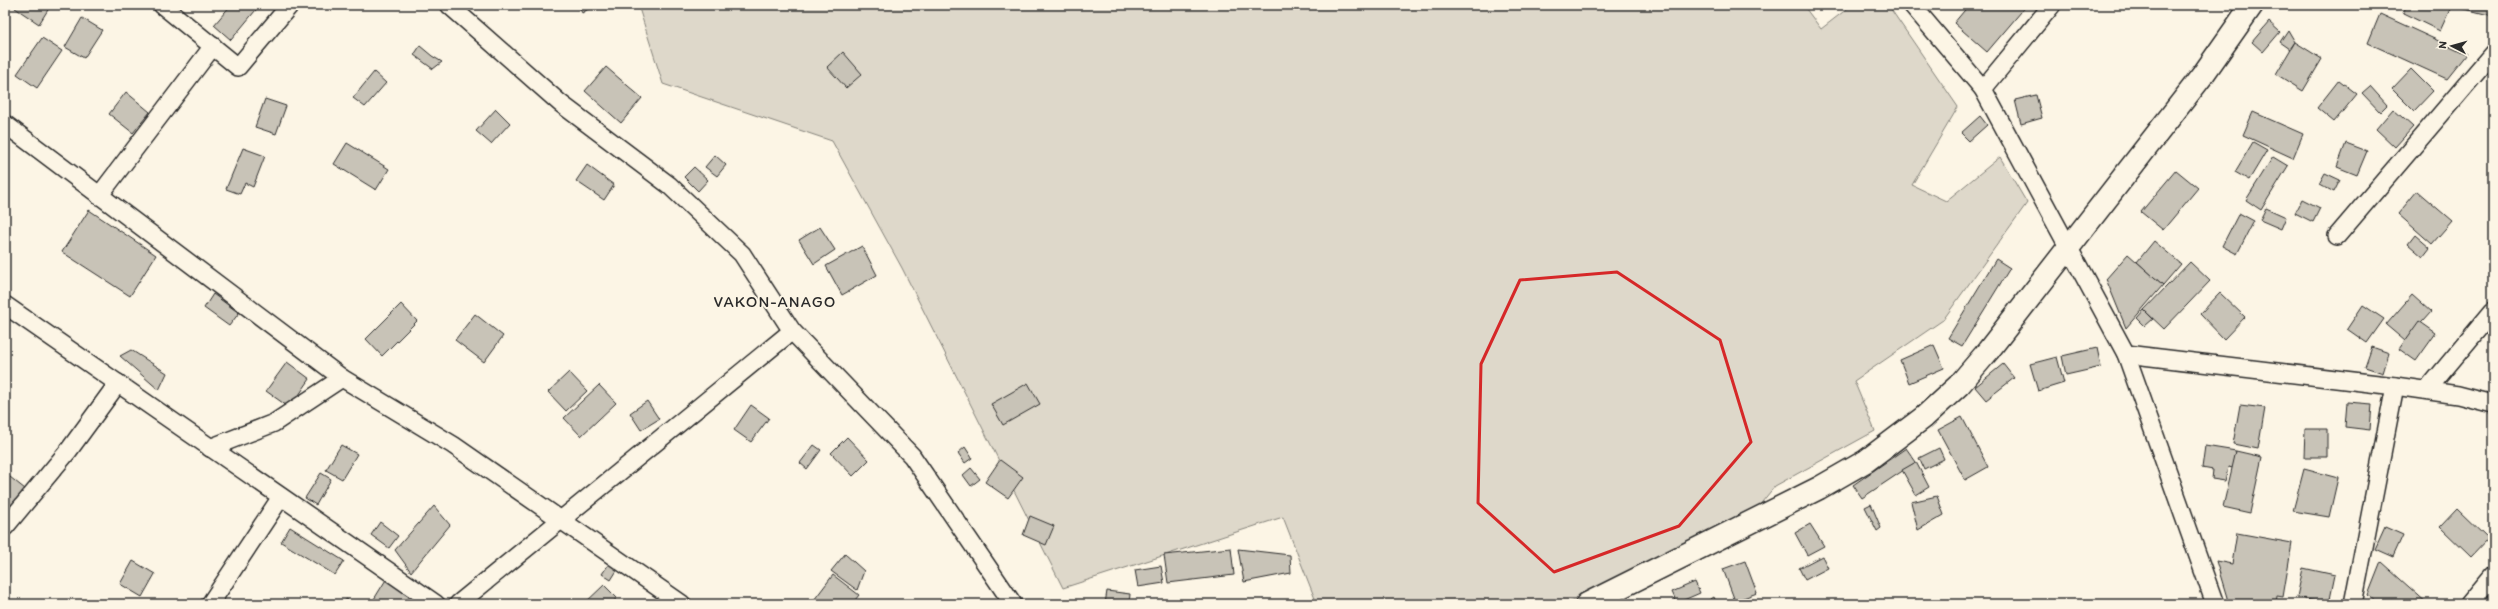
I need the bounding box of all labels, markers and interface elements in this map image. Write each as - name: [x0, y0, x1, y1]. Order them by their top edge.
- north arrow: [2432, 26, 2472, 66]
- text: N: [2436, 41, 2449, 49]
- district label: VAKON-ANAGO: [714, 292, 836, 311]

